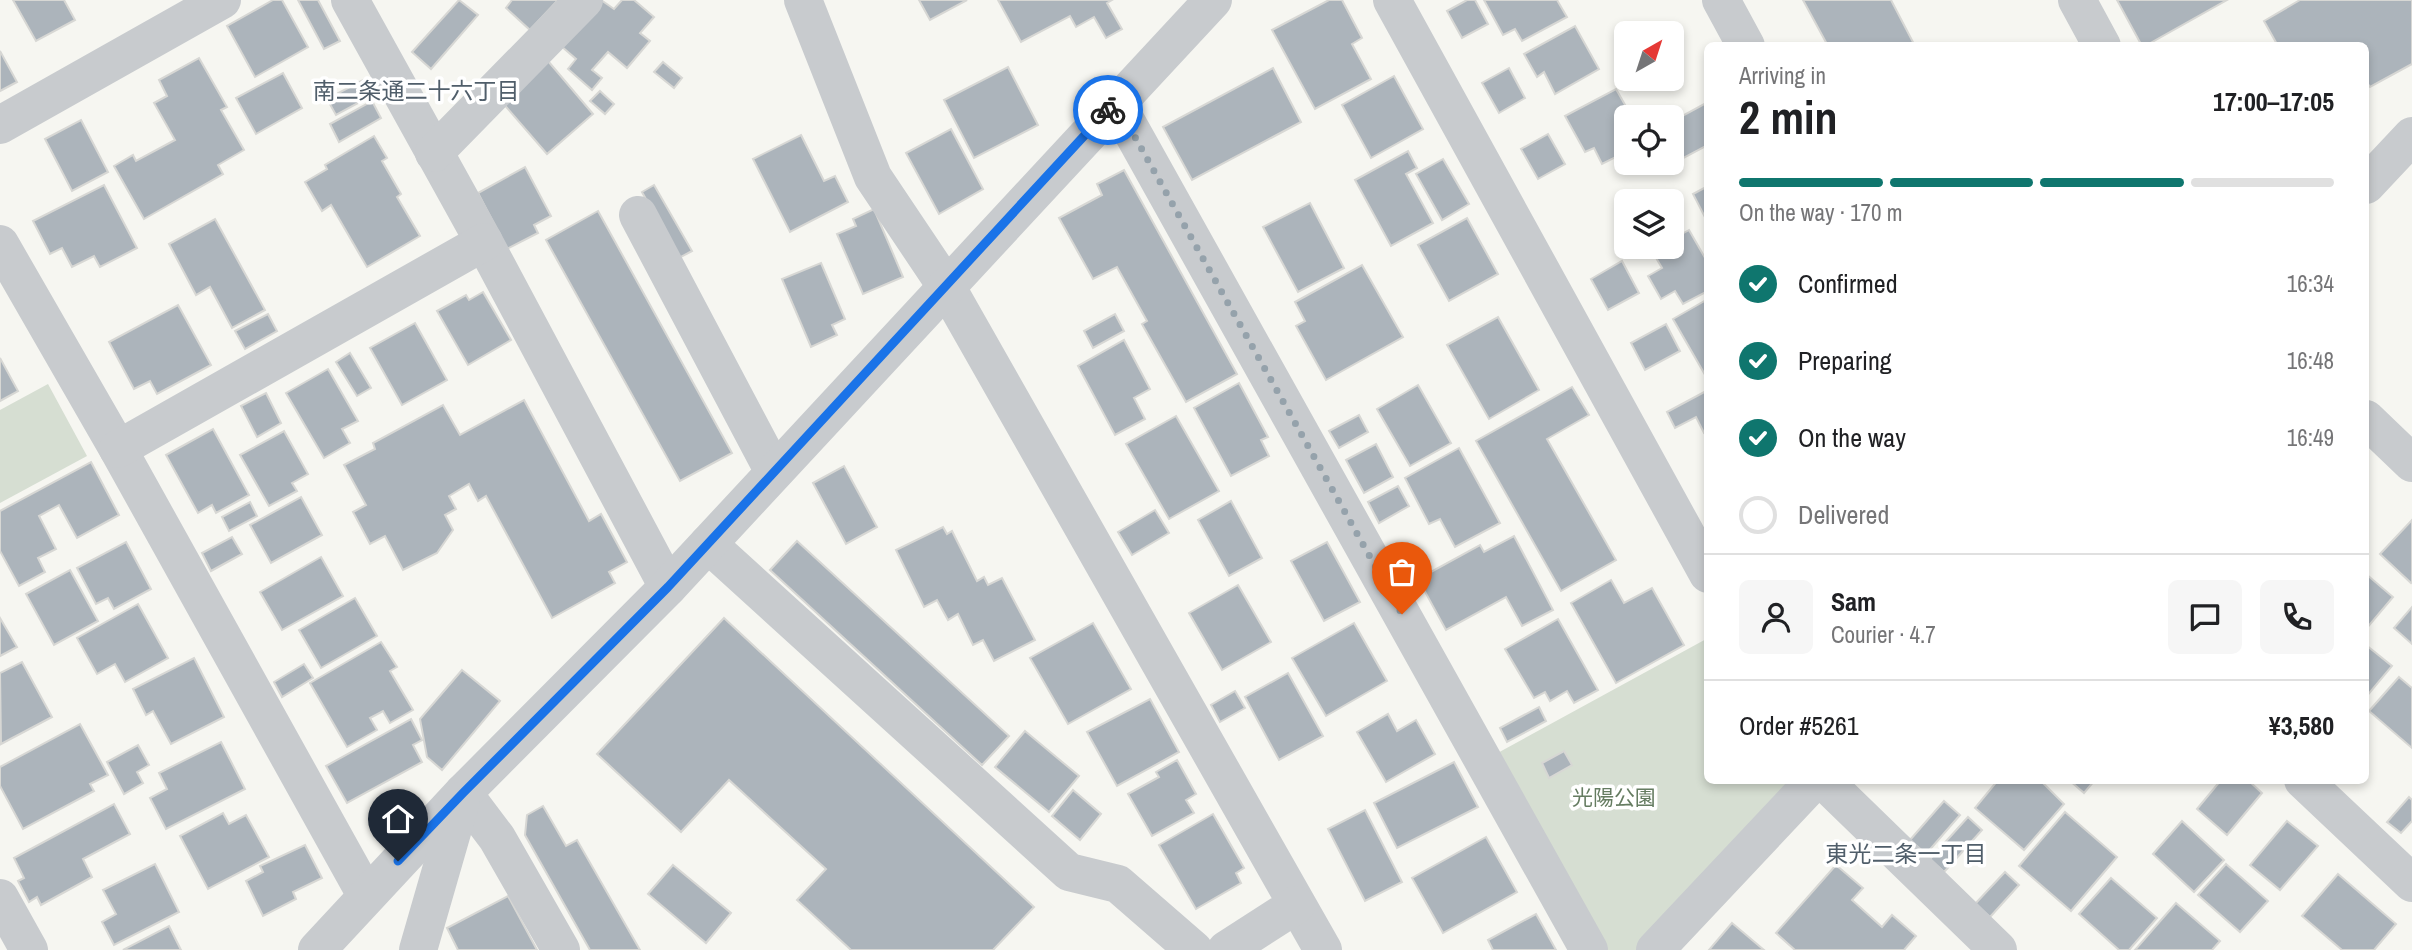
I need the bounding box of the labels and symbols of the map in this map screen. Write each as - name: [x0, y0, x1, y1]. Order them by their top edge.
- north arrow: [1614, 21, 1684, 91]
- district label: 南二条通二十六丁目: [313, 75, 520, 106]
- courier: [1073, 75, 1143, 145]
- pin: [1372, 542, 1432, 614]
- park label: 光陽公園: [1572, 783, 1656, 812]
- pin: [368, 789, 428, 861]
- district label: 東光二条一丁目: [1826, 838, 1987, 869]

